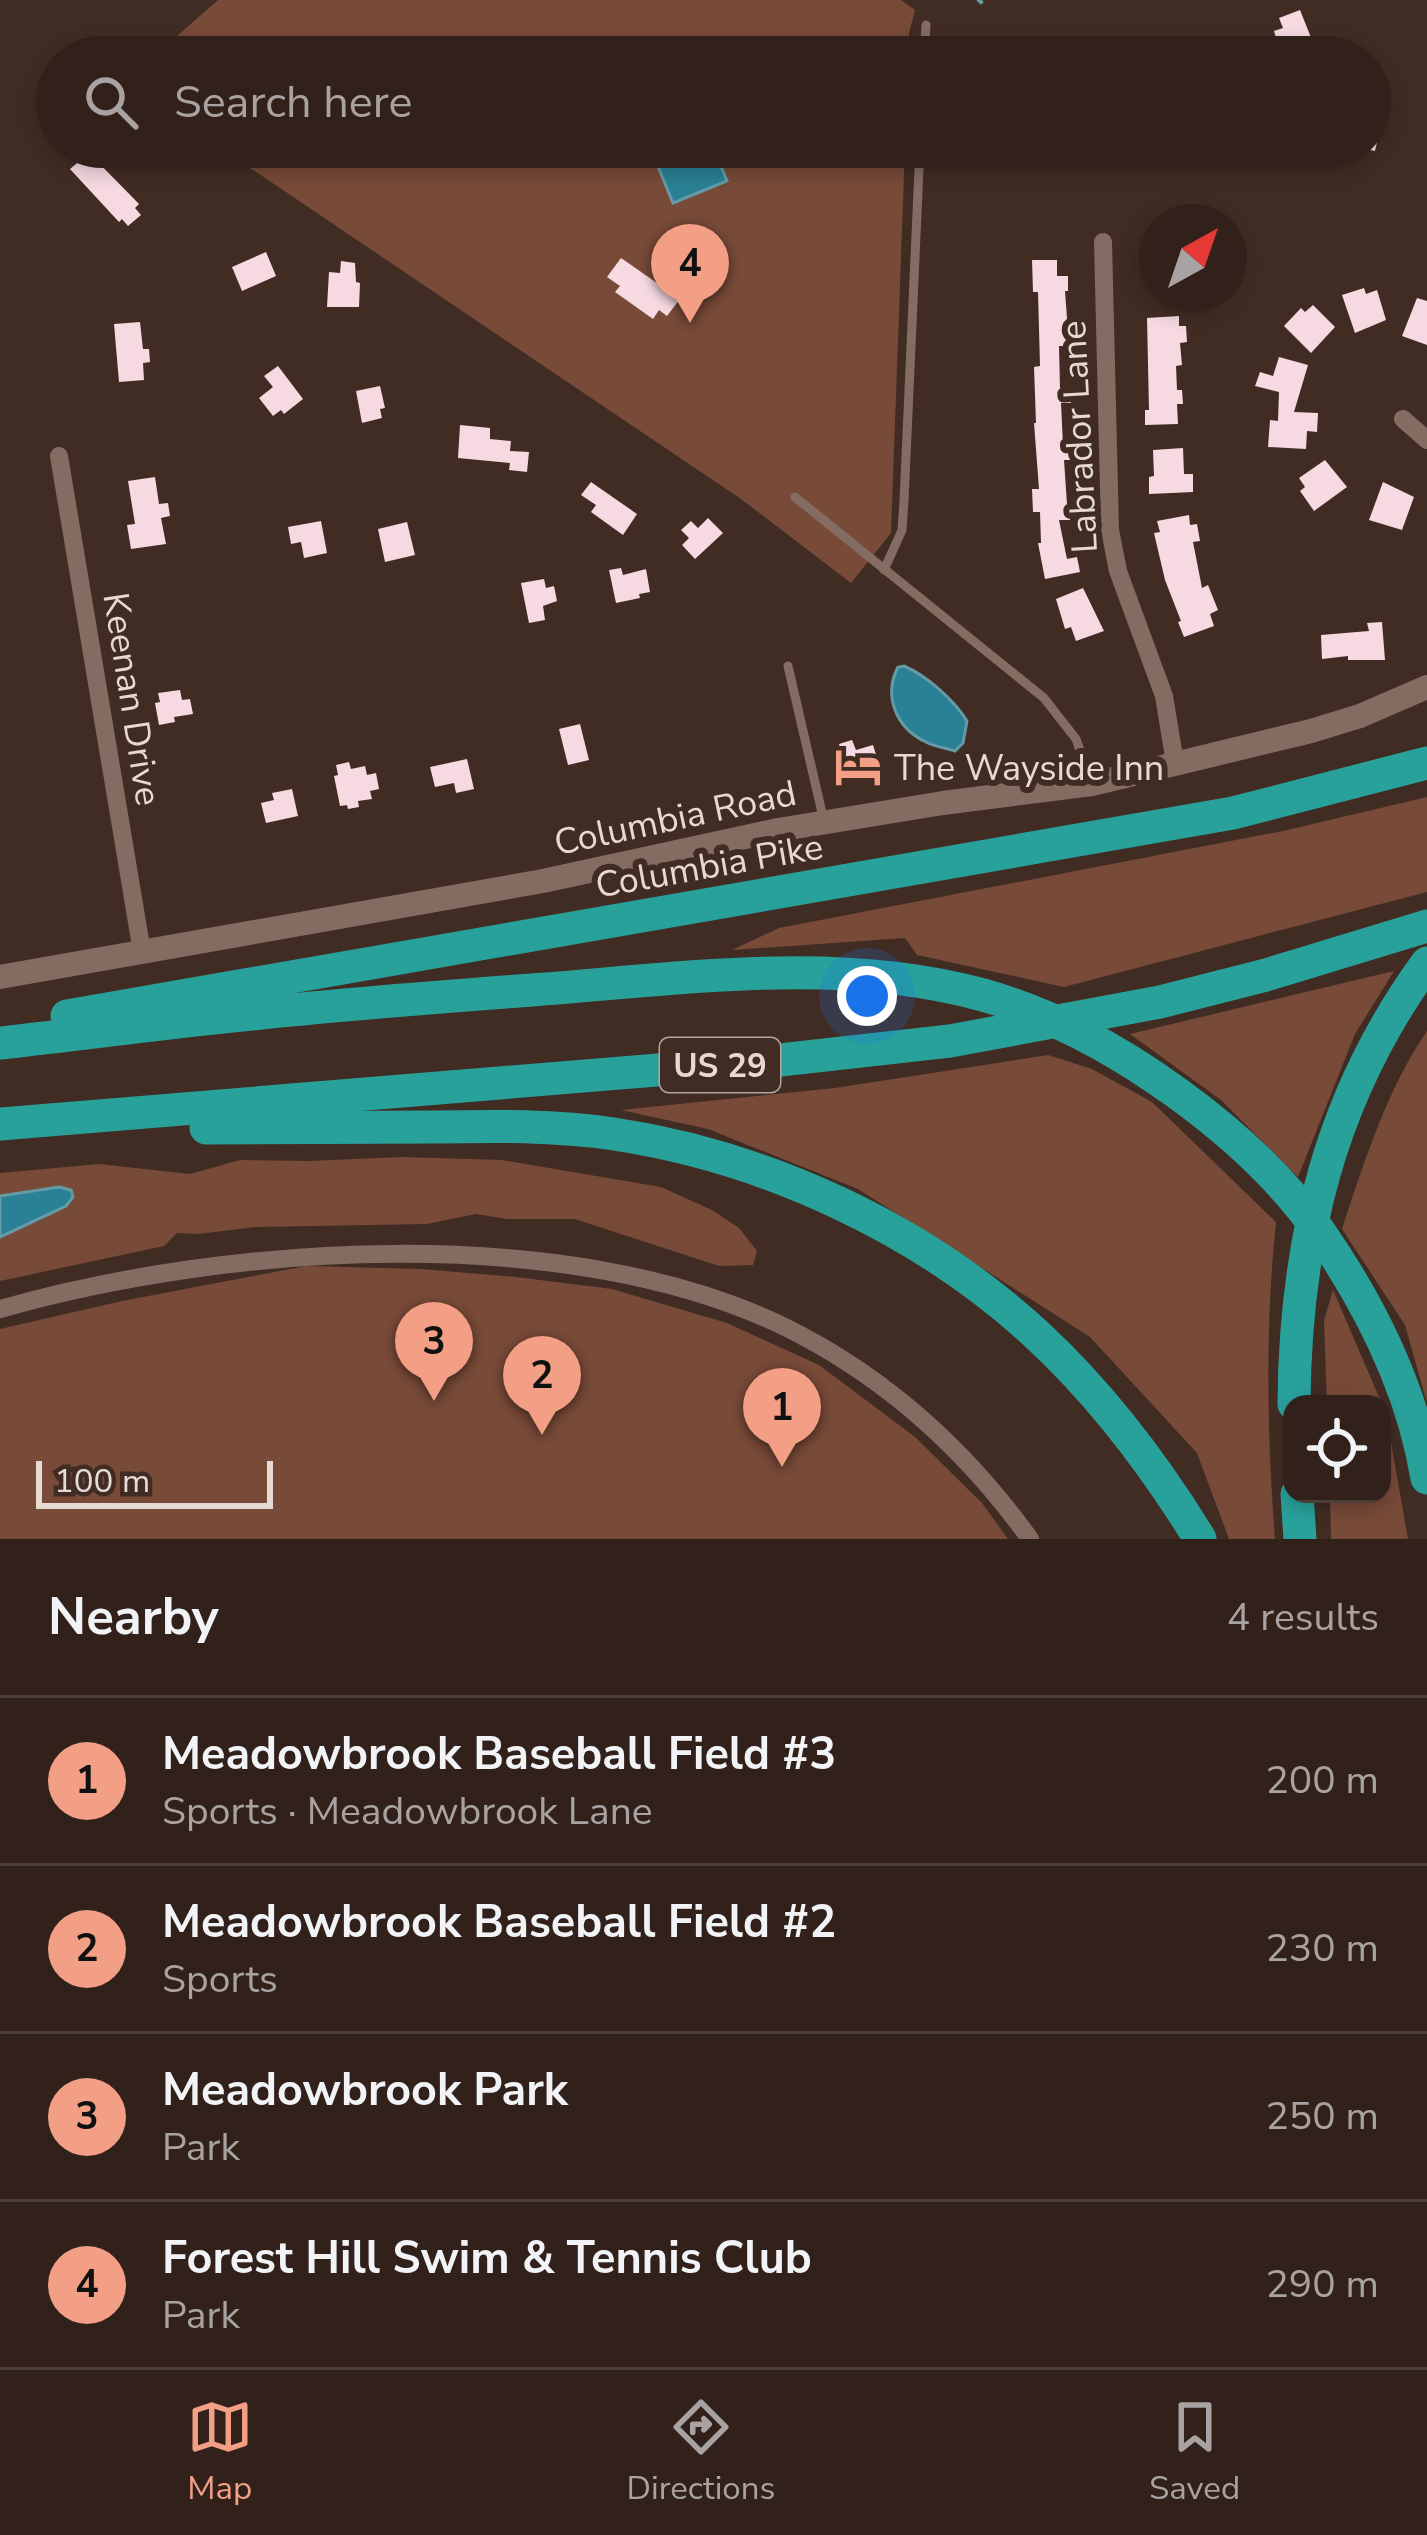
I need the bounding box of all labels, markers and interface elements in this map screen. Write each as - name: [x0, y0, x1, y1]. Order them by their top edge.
- search box: [36, 36, 1391, 168]
- icon: search: [78, 69, 144, 135]
- text: Search here: [174, 72, 413, 133]
- north arrow: [1139, 204, 1247, 312]
- pin: 4: [651, 224, 729, 323]
- street label: Labrador Lane: [1049, 319, 1110, 554]
- street label: Keenan Drive: [91, 589, 173, 809]
- hotel icon: The Wayside Inn: [833, 742, 883, 792]
- place label: The Wayside Inn: [894, 744, 1164, 793]
- street label: Columbia Road: [550, 769, 801, 868]
- street label: Columbia Pike: [592, 822, 827, 911]
- your location: [837, 966, 897, 1026]
- road number: US 29: [660, 1038, 780, 1092]
- pin: 3: [395, 1302, 473, 1401]
- pin: 2: [503, 1336, 581, 1435]
- pin: 1: [743, 1368, 821, 1467]
- map controls: [1283, 1395, 1391, 1503]
- button: locate: [1283, 1395, 1391, 1503]
- scale bar: [36, 1455, 273, 1508]
- text: 100 m: [54, 1459, 150, 1504]
- text: Nearby: [48, 1582, 219, 1652]
- text: 4 results: [1227, 1591, 1379, 1644]
- text: Meadowbrook Baseball Field #3: [162, 1724, 836, 1785]
- text: 1: [75, 1754, 99, 1807]
- text: 200 m: [1265, 1754, 1379, 1807]
- text: Sports · Meadowbrook Lane: [162, 1785, 653, 1838]
- text: Meadowbrook Baseball Field #2: [162, 1892, 836, 1953]
- text: 2: [75, 1922, 99, 1975]
- text: 230 m: [1265, 1922, 1379, 1975]
- text: Sports: [162, 1953, 278, 2006]
- text: Meadowbrook Park: [162, 2060, 568, 2121]
- text: 3: [75, 2090, 99, 2143]
- text: 250 m: [1265, 2090, 1379, 2143]
- text: Park: [162, 2121, 240, 2174]
- text: Forest Hill Swim & Tennis Club: [162, 2228, 812, 2289]
- text: 4: [75, 2258, 99, 2311]
- text: 290 m: [1265, 2258, 1379, 2311]
- text: Park: [162, 2289, 240, 2342]
- tab: Map: [187, 2394, 253, 2511]
- tab: Directions: [627, 2394, 775, 2511]
- tab: Saved: [1149, 2394, 1240, 2511]

